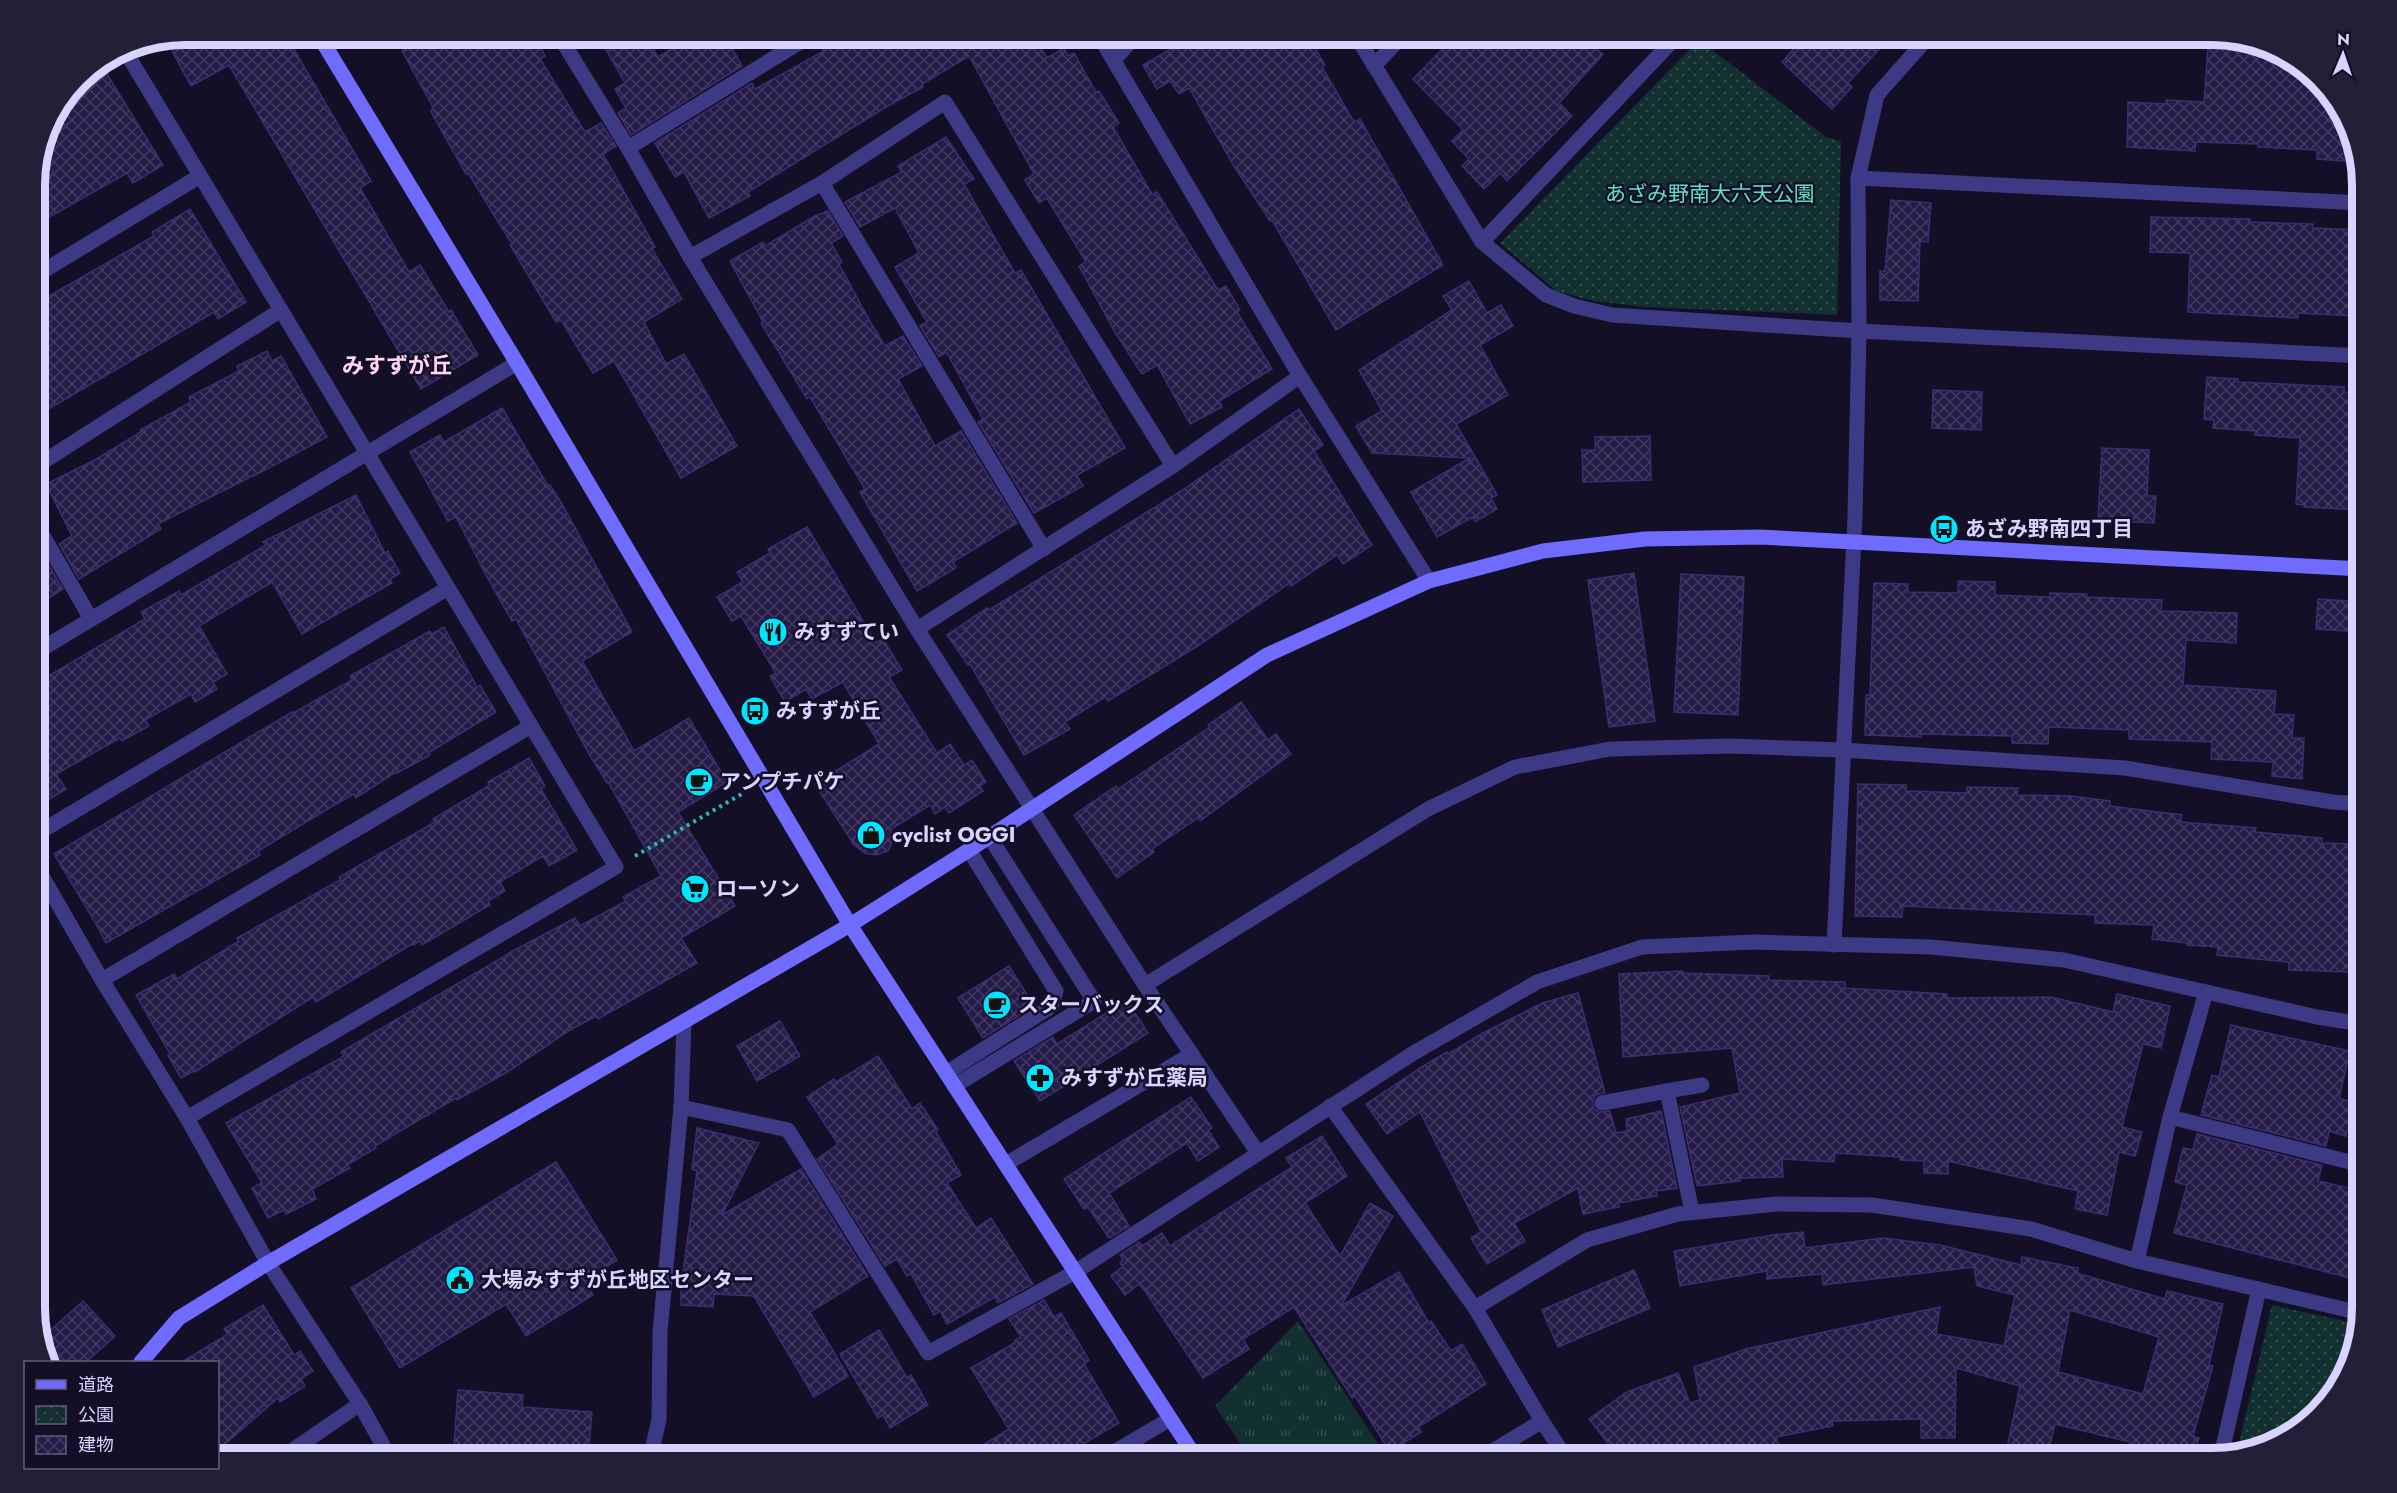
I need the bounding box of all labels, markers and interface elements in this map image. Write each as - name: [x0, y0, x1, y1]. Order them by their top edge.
- north arrow: [2313, 24, 2373, 84]
- text: N: [2337, 28, 2350, 51]
- park label: あざみ野南大六天公園: [1605, 179, 1815, 209]
- district label: みすずが丘: [342, 349, 452, 381]
- bus stop icon: あざみ野南四丁目: [1928, 513, 1960, 545]
- place label: あざみ野南四丁目: [1965, 514, 2133, 544]
- restaurant icon: みすずてい: [757, 616, 789, 648]
- place label: みすずてい: [794, 617, 899, 647]
- bus stop icon: みすずが丘: [739, 695, 771, 727]
- place label: みすずが丘: [776, 696, 881, 726]
- cafe icon: アンプチパケ: [683, 766, 715, 798]
- place label: アンプチパケ: [720, 767, 845, 797]
- shop icon: cyclist OGGI: [855, 819, 887, 851]
- place label: cyclist OGGI: [892, 820, 1016, 850]
- supermarket icon: ローソン: [679, 873, 711, 905]
- place label: ローソン: [716, 874, 800, 904]
- cafe icon: スターバックス: [981, 989, 1013, 1021]
- place label: スターバックス: [1018, 990, 1164, 1020]
- pharmacy icon: みすずが丘薬局: [1024, 1062, 1056, 1094]
- place label: みすずが丘薬局: [1061, 1063, 1208, 1093]
- public building icon: 大場みすずが丘地区センター: [444, 1264, 476, 1296]
- place label: 大場みすずが丘地区センター: [481, 1265, 754, 1295]
- legend: [24, 1361, 219, 1469]
- text: 道路: [78, 1372, 114, 1398]
- text: 公園: [78, 1402, 114, 1428]
- text: 建物: [78, 1432, 114, 1458]

